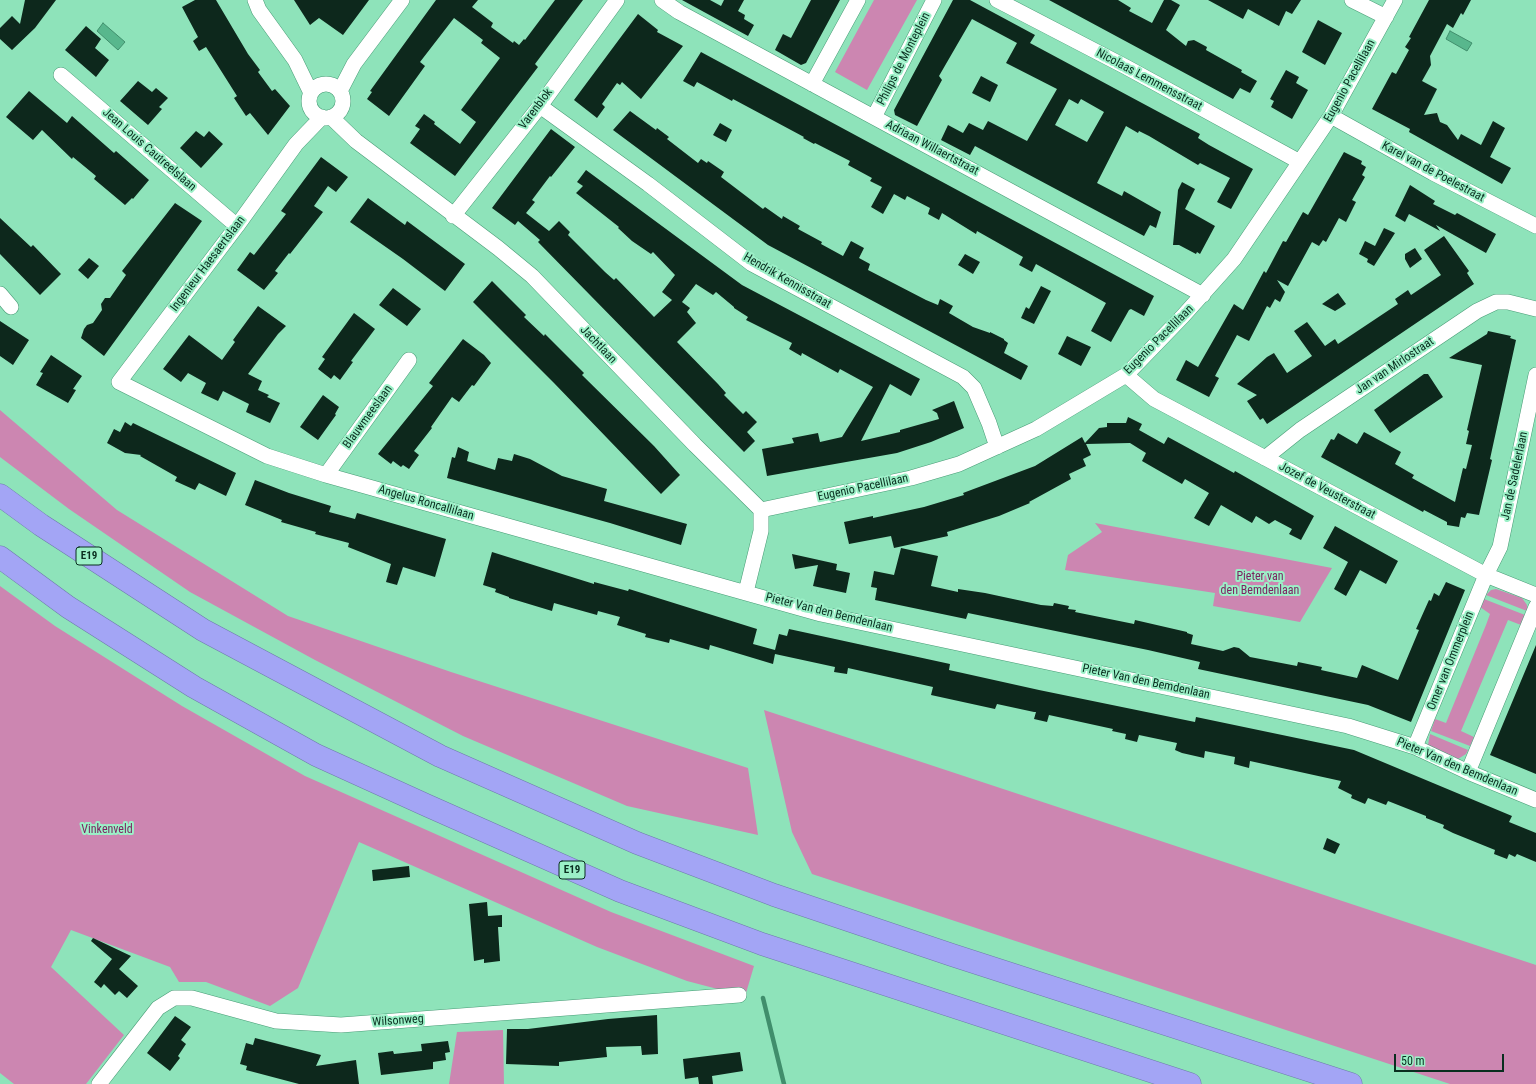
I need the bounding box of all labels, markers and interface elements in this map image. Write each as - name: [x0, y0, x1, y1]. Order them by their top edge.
- street label: Philips de Monteplein: [874, 10, 934, 108]
- street label: Eugenio Pacellilaan: [1321, 37, 1379, 125]
- street label: Nicolaas Lemmensstraat: [1094, 46, 1204, 114]
- street label: Varenblok: [516, 86, 556, 132]
- street label: Jean Louis Cautreelslaan: [99, 105, 199, 195]
- street label: Adriaan Willaertstraat: [883, 117, 981, 179]
- street label: Karel van de Poelestraat: [1379, 139, 1487, 205]
- street label: Ingenieur Haesaertslaan: [168, 214, 248, 314]
- street label: Hendrik Kennisstraat: [741, 250, 833, 312]
- street label: Eugenio Pacellilaan: [1121, 302, 1197, 378]
- street label: Jachtlaan: [577, 323, 619, 367]
- street label: Jan van Mirlostraat: [1353, 335, 1437, 397]
- street label: Blauwmeeslaan: [340, 383, 396, 451]
- street label: Jan de Sadelerlaan: [1499, 430, 1531, 522]
- street label: Jozef de Veusterstraat: [1276, 460, 1378, 522]
- street label: Eugenio Pacellilaan: [816, 471, 910, 505]
- street label: Angelus Roncallilaan: [376, 482, 476, 524]
- road number: E19: [76, 547, 102, 565]
- park label: Pieter van den Bemdenlaan: [1221, 570, 1299, 598]
- street label: Pieter Van den Bemdenlaan: [764, 590, 894, 636]
- street label: Omer van Ommerplein: [1425, 610, 1477, 712]
- street label: Pieter Van den Bemdenlaan: [1081, 661, 1211, 703]
- street label: Pieter Van den Bemdenlaan: [1394, 735, 1520, 799]
- park label: Vinkenveld: [81, 823, 133, 837]
- road number: E19: [559, 861, 585, 879]
- street label: Wilsonweg: [372, 1012, 424, 1030]
- scale bar: [1396, 1046, 1506, 1072]
- text: 50 m: [1401, 1054, 1425, 1068]

